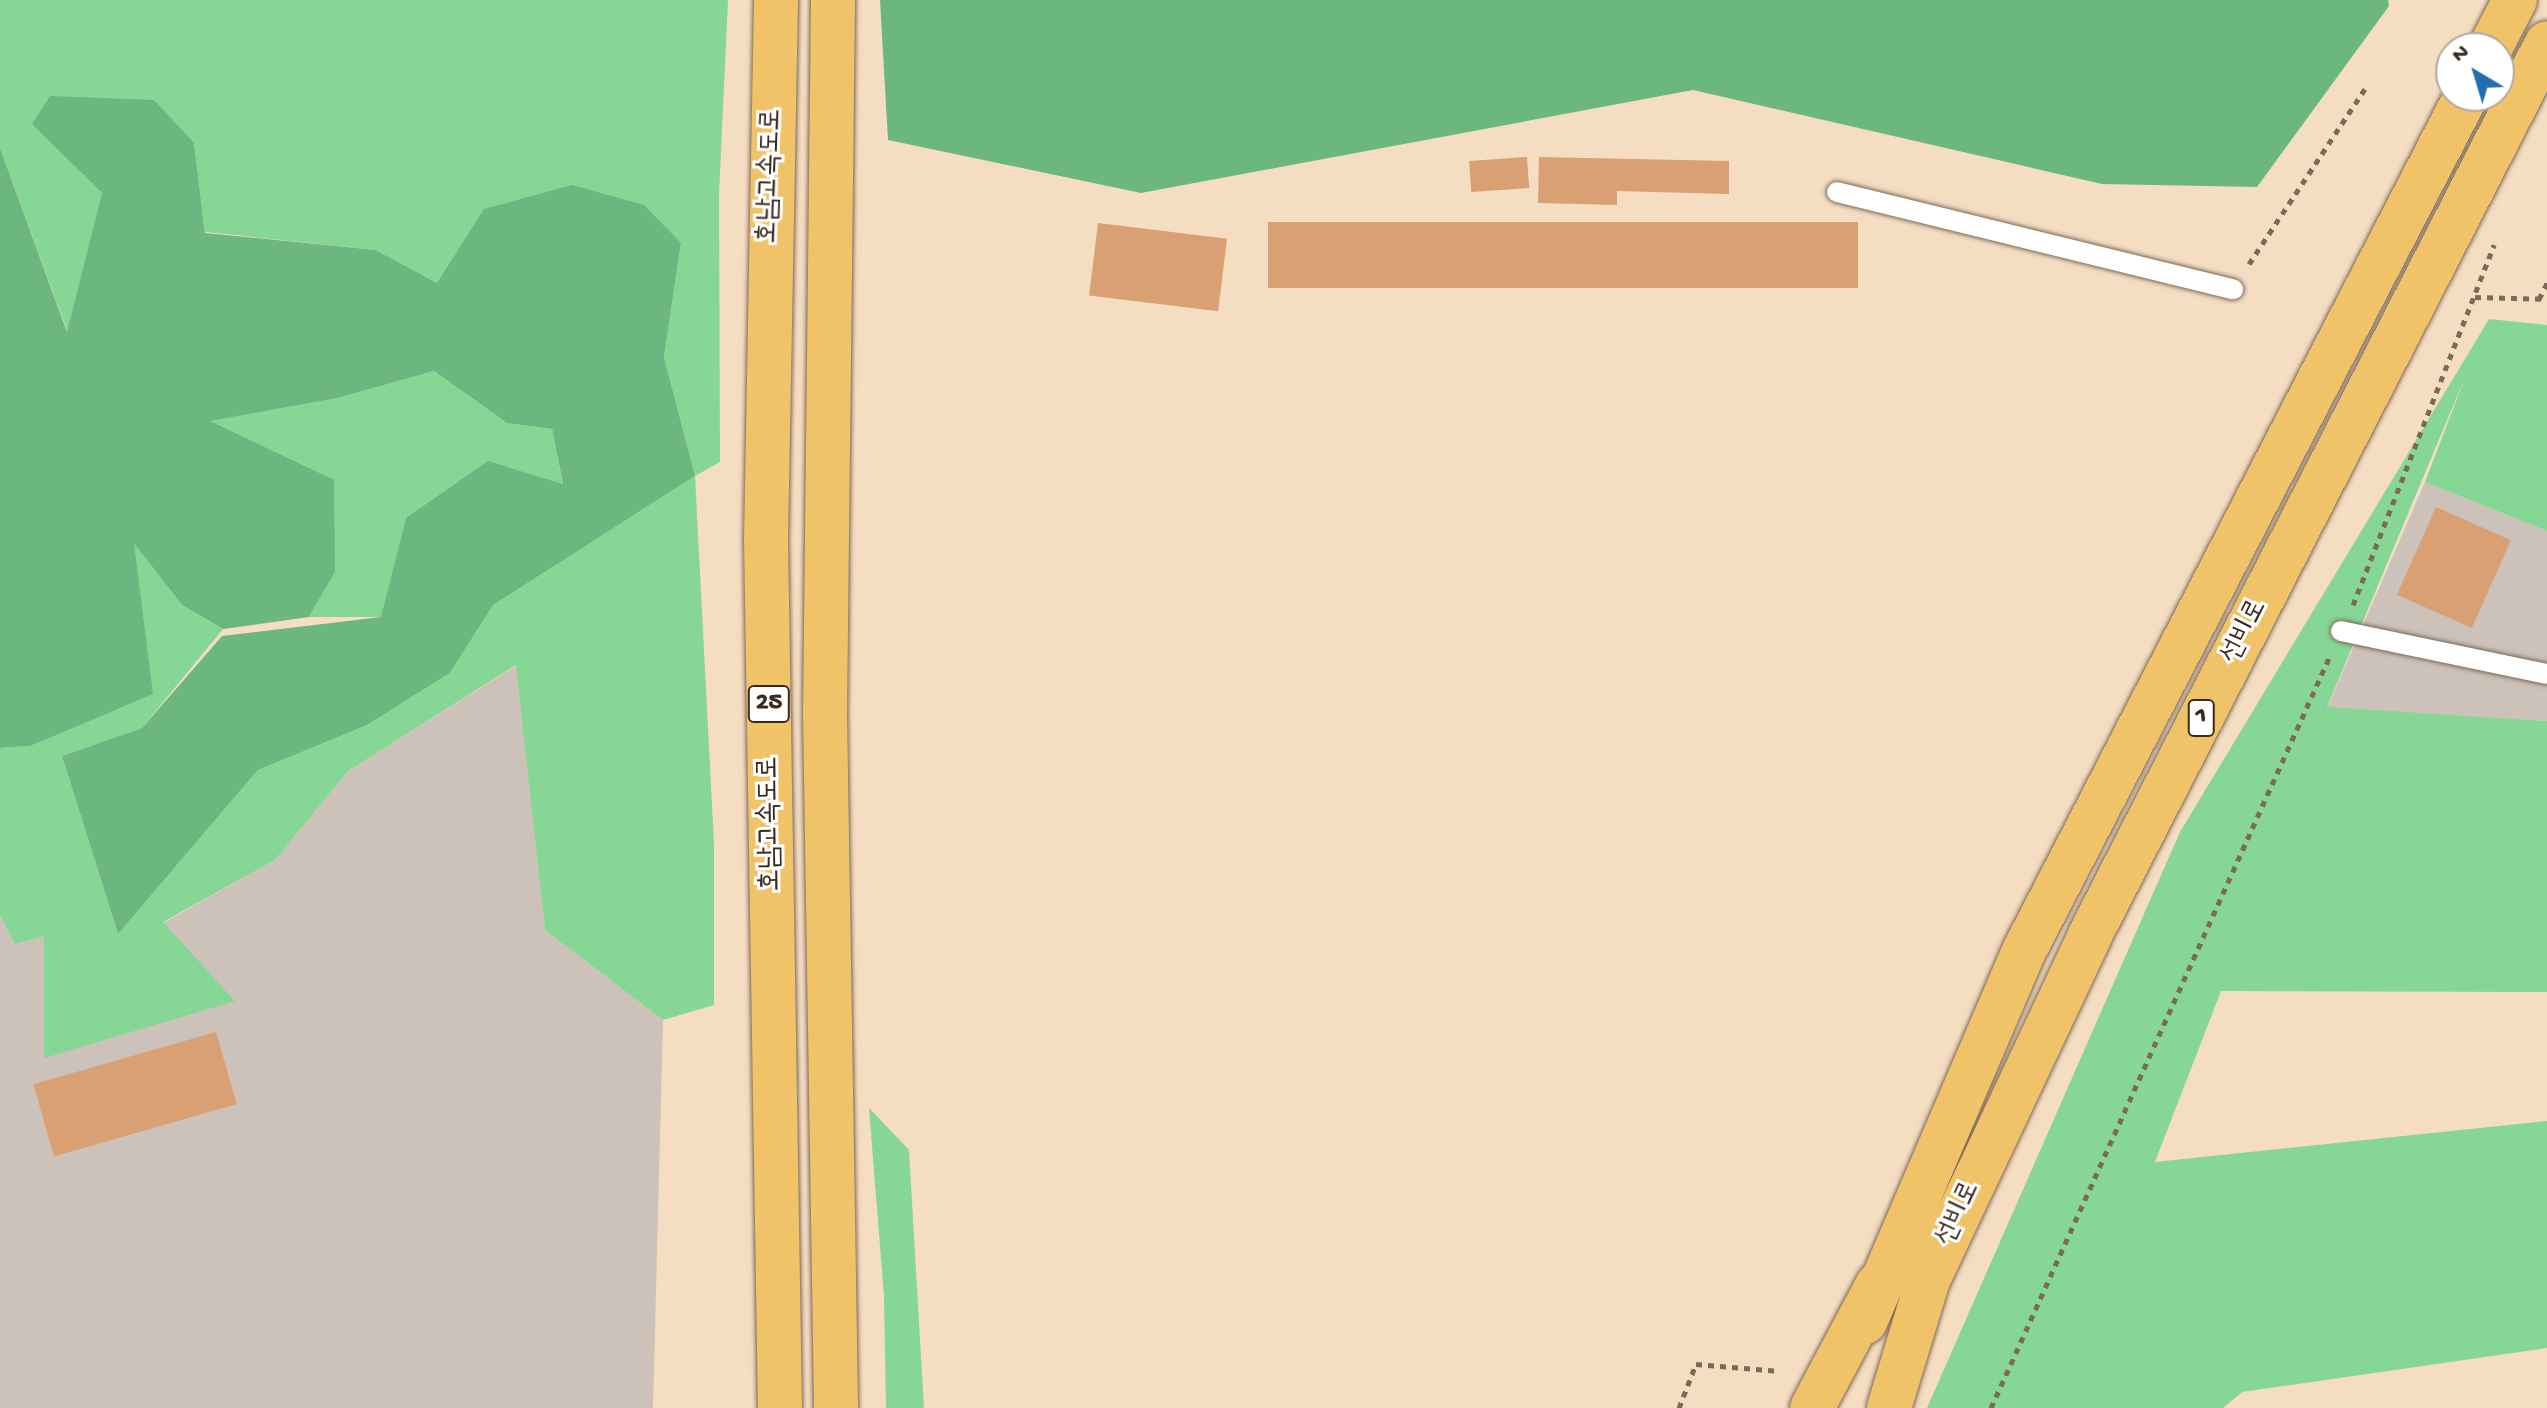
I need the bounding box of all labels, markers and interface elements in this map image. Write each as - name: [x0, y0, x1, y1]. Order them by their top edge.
- north arrow: [2435, 32, 2515, 112]
- text: N: [2448, 40, 2475, 69]
- street label: 호남고속도로: [752, 108, 790, 244]
- street label: 선비로: [2215, 594, 2275, 670]
- road number: 25: [747, 682, 791, 726]
- road number: 1: [2187, 696, 2215, 740]
- street label: 호남고속도로: [753, 756, 789, 892]
- street label: 선비로: [1929, 1176, 1989, 1252]

